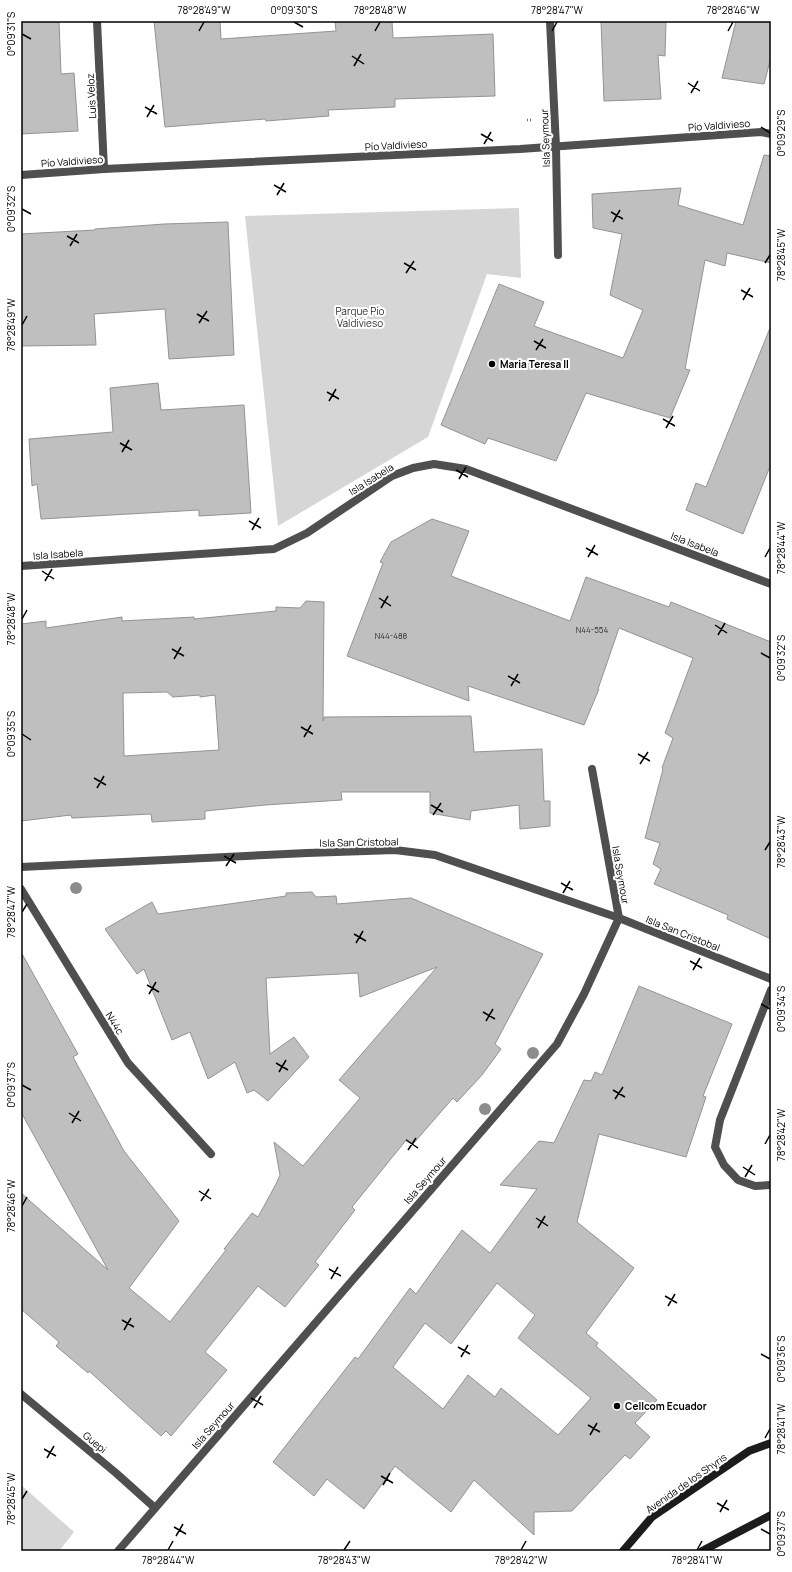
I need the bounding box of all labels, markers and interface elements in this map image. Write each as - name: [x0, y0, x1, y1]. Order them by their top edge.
- text: 78°28'49"W: [177, 3, 231, 17]
- text: 0°09'30"S: [271, 3, 317, 17]
- text: 78°28'48"W: [354, 3, 407, 17]
- text: 78°28'47"W: [531, 3, 584, 17]
- text: 78°28'46"W: [706, 3, 760, 17]
- text: 0°09'31"S: [4, 12, 18, 56]
- street label: Luis Veloz: [83, 73, 99, 119]
- street label: Isla Seymour: [537, 108, 553, 168]
- text: 0°09'29"S: [774, 109, 788, 157]
- street label: Pío Valdivieso: [687, 116, 751, 134]
- street label: Pío Valdivieso: [364, 136, 428, 154]
- street label: Pío Valdivieso: [40, 152, 104, 170]
- text: 0°09'32"S: [4, 186, 18, 232]
- text: 78°28'45"W: [774, 228, 788, 281]
- text: 78°28'49"W: [4, 298, 18, 352]
- park label: Parque Pío Valdivieso: [336, 304, 385, 330]
- place label: Maria Teresa II: [500, 357, 569, 371]
- marker: Maria Teresa II: [487, 359, 497, 369]
- street label: Isla Isabela: [346, 460, 396, 498]
- text: 78°28'44"W: [774, 521, 788, 574]
- street label: Isla Isabela: [669, 528, 721, 560]
- street label: Isla Isabela: [32, 545, 84, 563]
- text: 78°28'48"W: [4, 592, 18, 645]
- house number: N44-554: [576, 624, 608, 635]
- house number: N44-488: [375, 630, 408, 641]
- text: 0°09'32"S: [774, 635, 788, 681]
- text: 0°09'35"S: [4, 711, 18, 757]
- text: 78°28'43"W: [774, 815, 788, 868]
- street label: Isla San Cristobal: [319, 834, 399, 850]
- street label: Isla Seymour: [609, 845, 633, 905]
- text: 78°28'47"W: [4, 885, 18, 938]
- street label: Isla San Cristobal: [644, 912, 722, 954]
- text: 0°09'34"S: [774, 986, 788, 1032]
- street label: N44c: [103, 1009, 128, 1037]
- text: 0°09'37"S: [4, 1062, 18, 1108]
- text: 78°28'42"W: [774, 1108, 788, 1161]
- street label: Isla Seymour: [401, 1153, 450, 1207]
- text: 78°28'46"W: [4, 1179, 18, 1233]
- text: 0°09'36"S: [774, 1336, 788, 1382]
- street label: Isla Seymour: [189, 1398, 238, 1452]
- place label: Cellcom Ecuador: [625, 1399, 707, 1413]
- marker: Cellcom Ecuador: [612, 1401, 622, 1411]
- text: 78°28'41"W: [774, 1403, 788, 1454]
- street label: Guepi: [80, 1428, 110, 1456]
- street label: Avenida de los Shyris: [643, 1450, 729, 1516]
- text: 78°28'45"W: [4, 1472, 18, 1525]
- text: 0°09'37"S: [774, 1511, 788, 1557]
- text: 78°28'44"W: [142, 1553, 195, 1567]
- text: 78°28'43"W: [318, 1553, 371, 1567]
- text: 78°28'42"W: [495, 1553, 548, 1567]
- text: 78°28'41"W: [672, 1553, 723, 1567]

